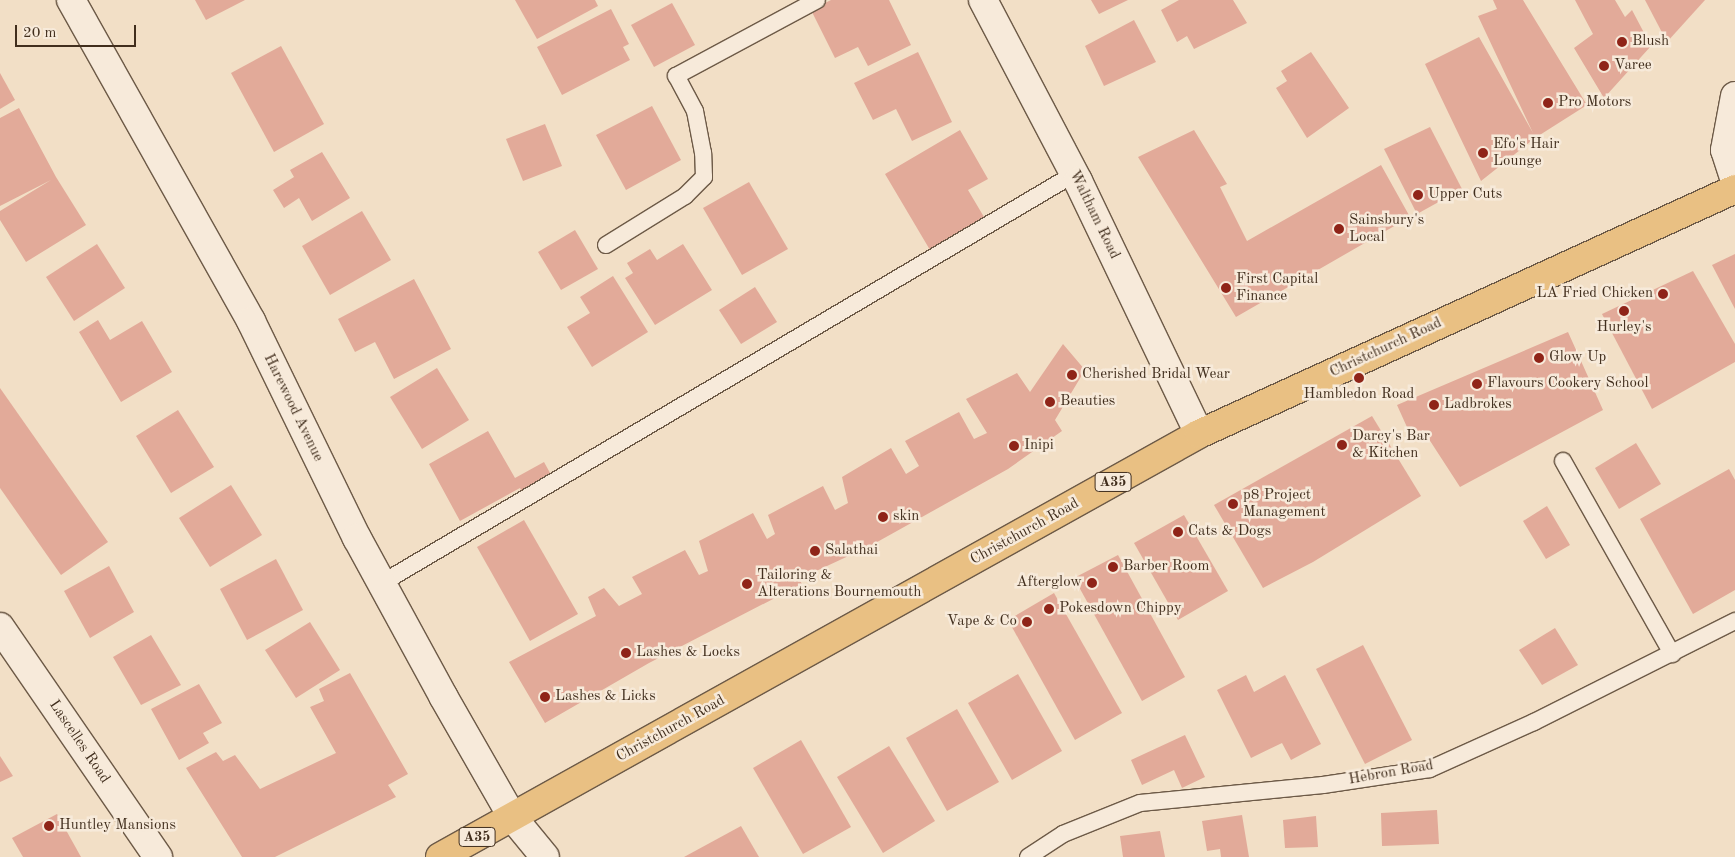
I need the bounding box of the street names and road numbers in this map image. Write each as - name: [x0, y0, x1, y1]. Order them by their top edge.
- street label: Waltham Road: [1065, 168, 1123, 262]
- street label: Christchurch Road: [1327, 314, 1445, 382]
- street label: Harewood Avenue: [259, 351, 327, 465]
- road number: A35: [1094, 471, 1132, 494]
- street label: Christchurch Road: [968, 495, 1082, 569]
- street label: Christchurch Road: [614, 692, 728, 766]
- street label: Lascelles Road: [45, 697, 113, 787]
- street label: Hebron Road: [1347, 757, 1435, 789]
- road number: A35: [458, 826, 496, 849]

